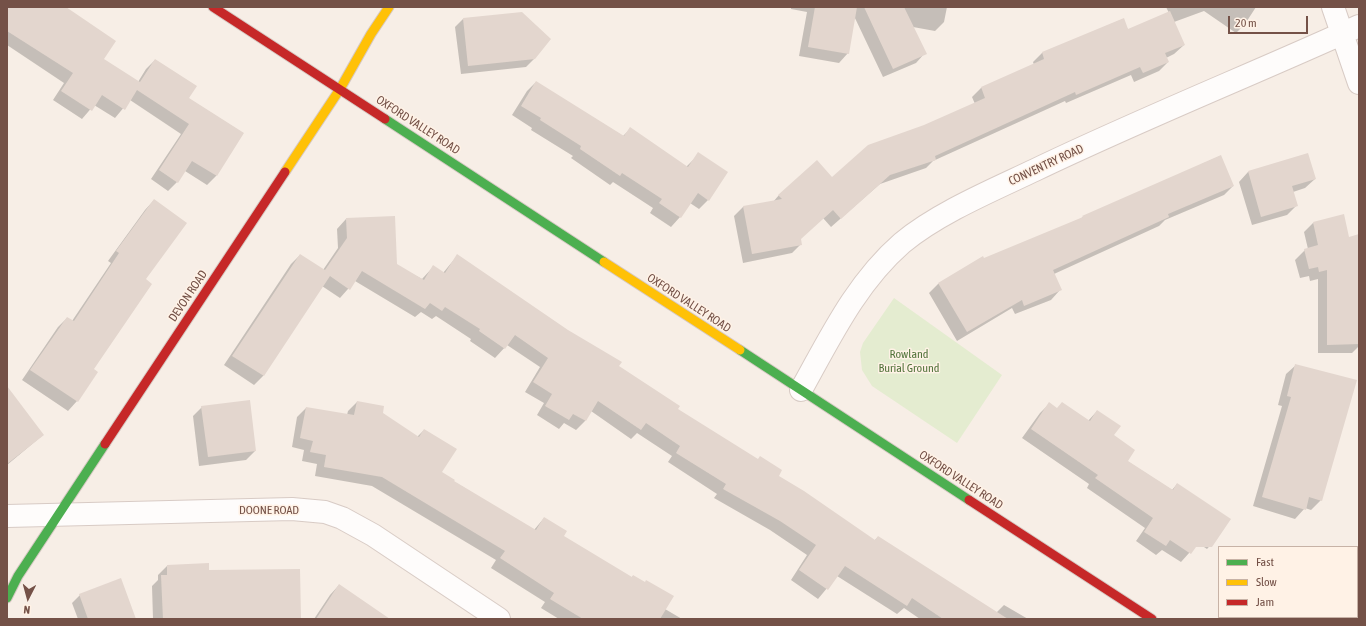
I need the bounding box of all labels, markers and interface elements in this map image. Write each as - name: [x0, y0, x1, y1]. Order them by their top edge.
- scale bar: [1230, 8, 1310, 34]
- text: 20 m: [1235, 16, 1257, 30]
- street label: OXFORD VALLEY ROAD: [373, 93, 463, 157]
- street label: CONVENTRY ROAD: [1006, 141, 1086, 189]
- street label: DEVON ROAD: [166, 268, 210, 324]
- street label: OXFORD VALLEY ROAD: [644, 271, 734, 335]
- park label: Rowland Burial Ground: [878, 347, 940, 375]
- street label: OXFORD VALLEY ROAD: [916, 448, 1006, 512]
- street label: DOONE ROAD: [239, 503, 299, 517]
- legend: [1218, 546, 1358, 618]
- text: Fast: [1256, 555, 1274, 569]
- text: Slow: [1256, 575, 1277, 589]
- north arrow: [8, 578, 48, 618]
- text: Jam: [1256, 595, 1274, 609]
- text: N: [23, 604, 31, 616]

